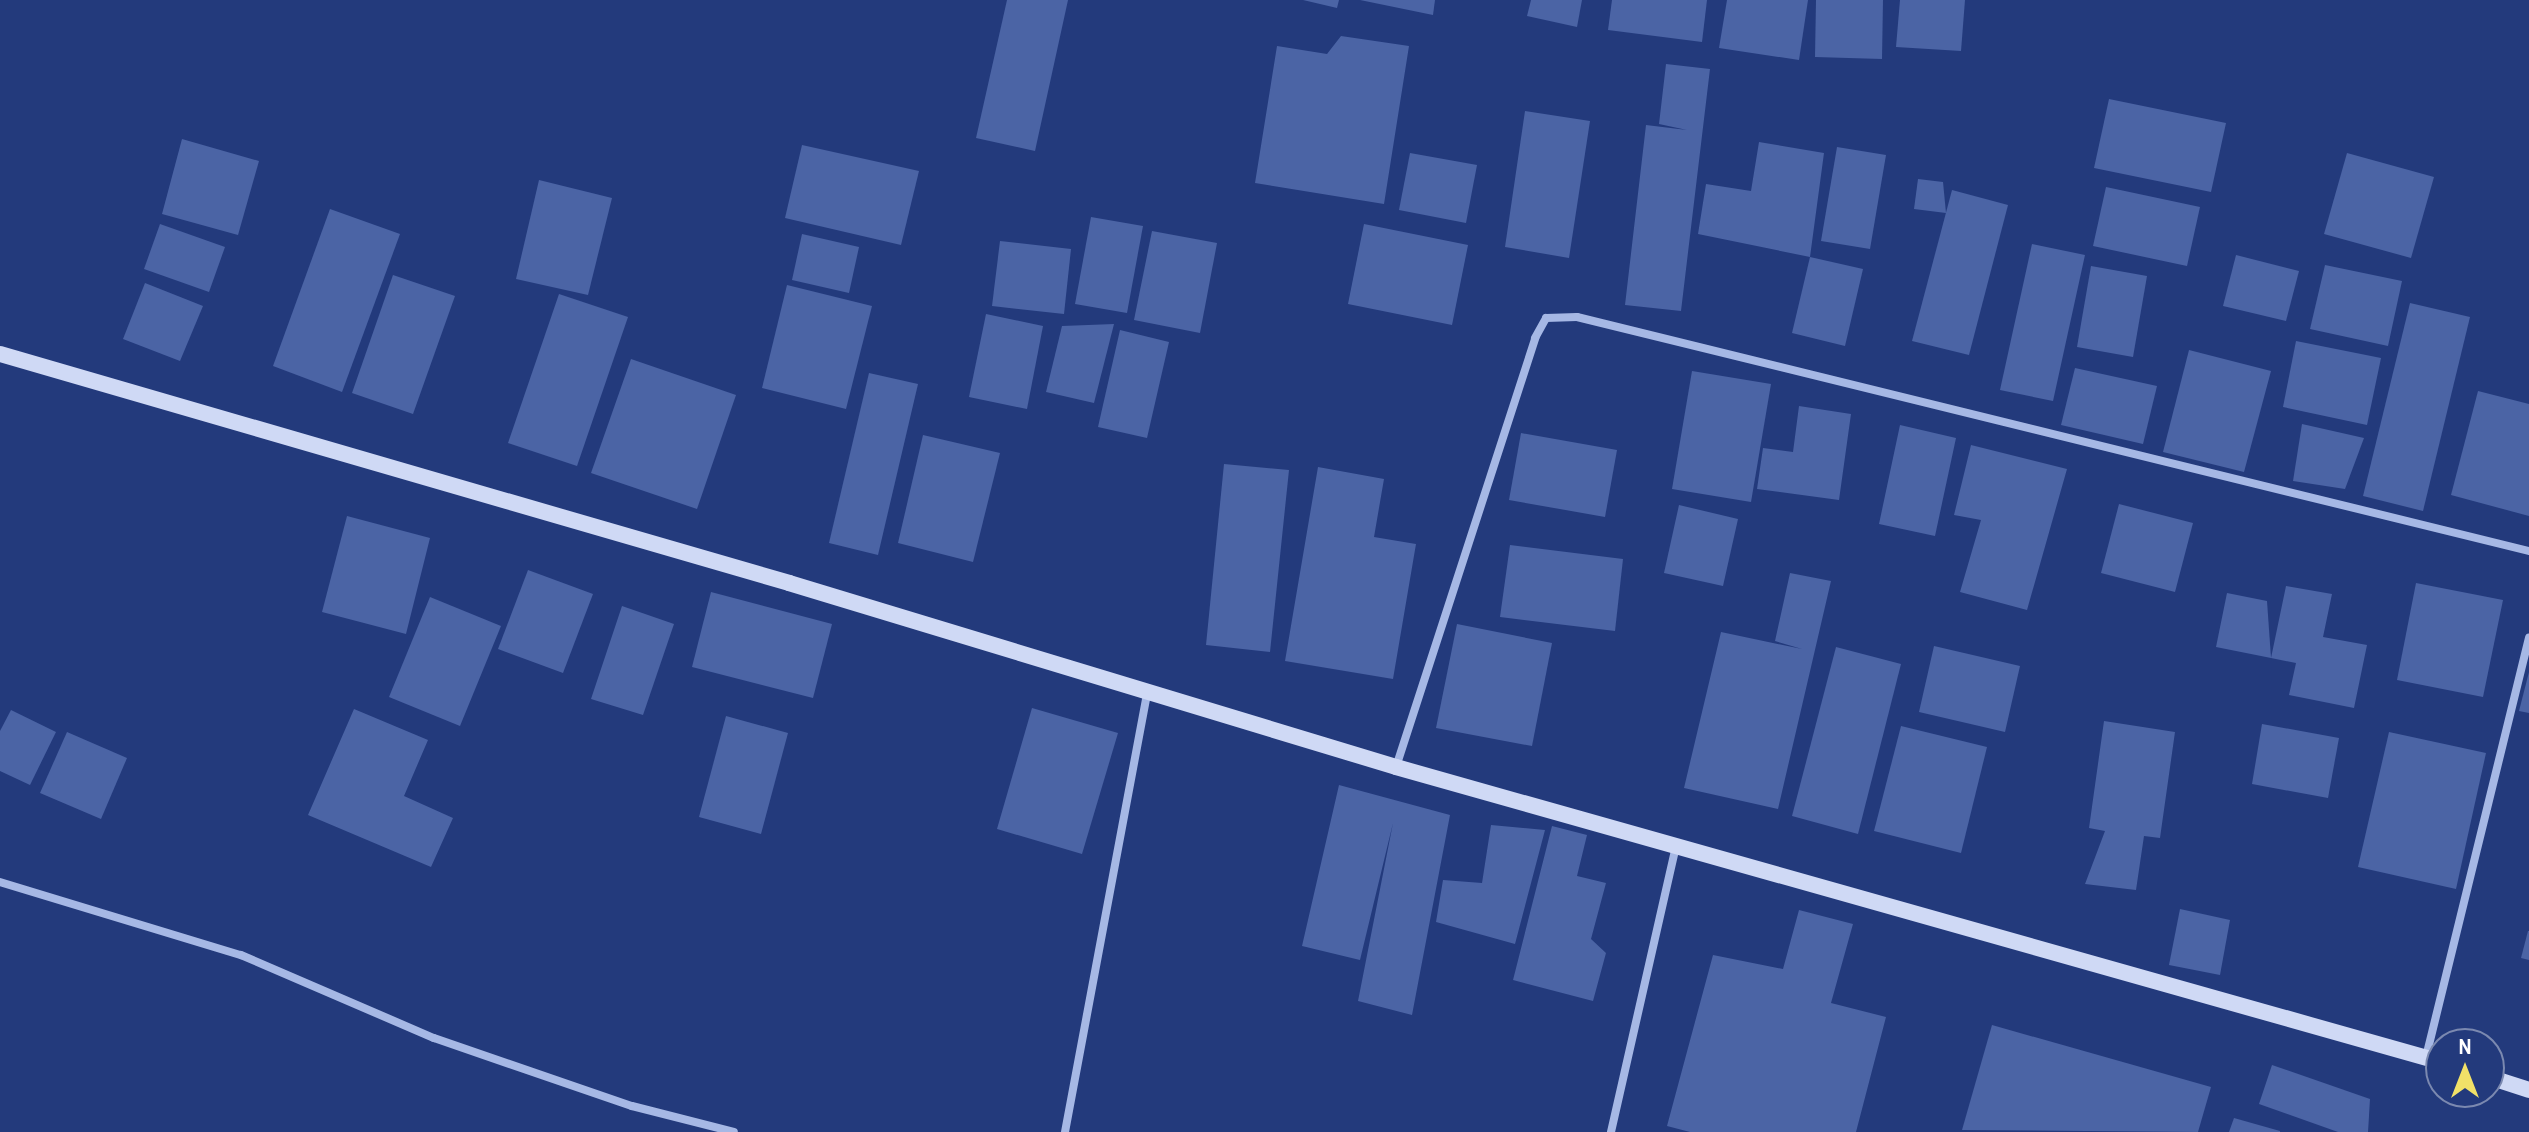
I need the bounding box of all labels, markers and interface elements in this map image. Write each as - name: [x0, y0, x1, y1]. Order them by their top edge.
- north arrow: [2425, 1028, 2505, 1108]
- text: N: [2458, 1031, 2472, 1061]

